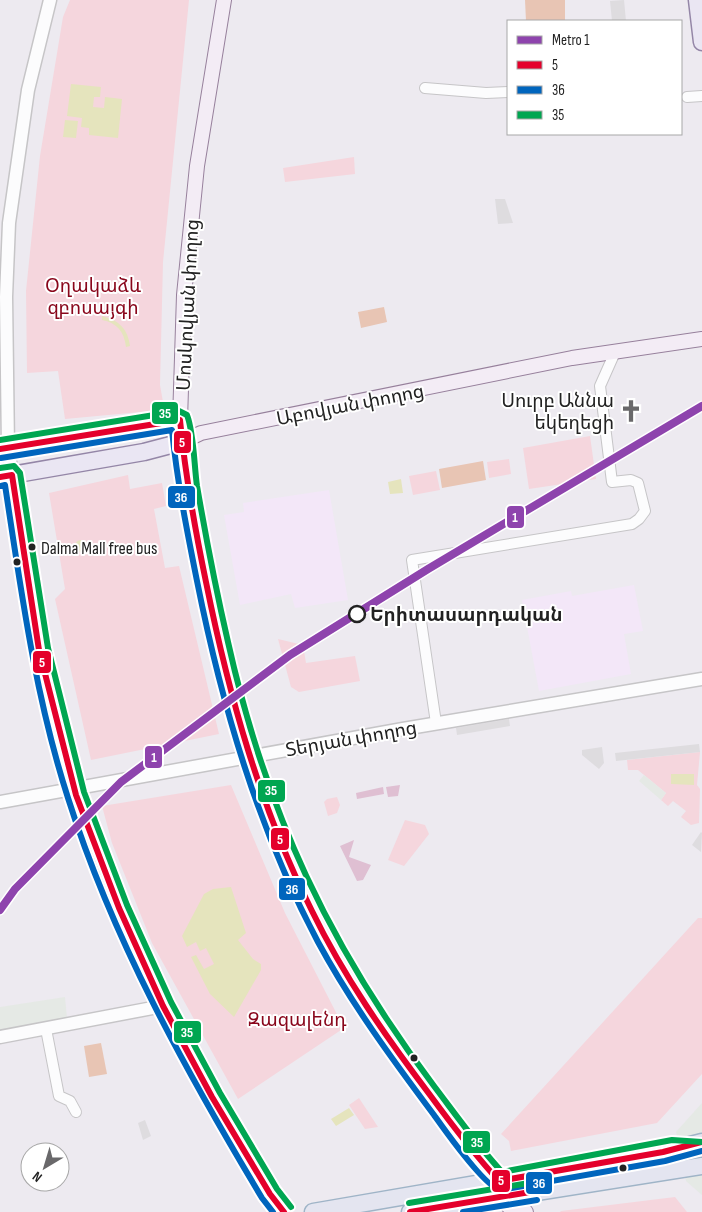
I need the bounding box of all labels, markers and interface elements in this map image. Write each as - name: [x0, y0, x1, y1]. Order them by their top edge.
- legend: [507, 20, 682, 135]
- text: Metro 1: [552, 31, 590, 50]
- text: 5: [552, 56, 558, 75]
- text: 36: [552, 81, 565, 100]
- text: 35: [552, 106, 564, 125]
- street label: Մոսկովյան փողոց: [173, 219, 204, 392]
- park label: Օղակաձև զբոսայգի: [45, 275, 141, 320]
- street label: Աբովյան փողոց: [274, 380, 426, 431]
- place label: Սուրբ Աննա եկեղեցի: [501, 390, 614, 435]
- church icon: Սուրբ Աննա եկեղեցի: [618, 398, 644, 424]
- line badge: 35: [151, 401, 179, 425]
- text: 35: [159, 405, 171, 422]
- line badge: 5: [173, 430, 192, 454]
- text: 5: [179, 434, 185, 451]
- line badge: 36: [167, 485, 196, 509]
- text: 36: [175, 489, 188, 506]
- line badge: 1: [506, 505, 525, 529]
- text: 1: [512, 509, 518, 526]
- place label: Dalma Mall free bus: [41, 538, 157, 559]
- marker: Dalma Mall free bus: [27, 542, 37, 552]
- unlabelled marker: [12, 557, 22, 567]
- place label: Երիտասարդական: [370, 604, 563, 627]
- marker: Երիտասարդական: [348, 605, 366, 623]
- line badge: 5: [32, 650, 52, 674]
- text: 5: [39, 654, 45, 671]
- street label: Տերյան փողոց: [284, 717, 419, 762]
- line badge: 1: [144, 745, 163, 769]
- text: 1: [151, 749, 157, 766]
- line badge: 35: [257, 779, 286, 803]
- text: 35: [265, 782, 277, 799]
- line badge: 5: [270, 827, 290, 851]
- text: 5: [277, 831, 283, 848]
- line badge: 36: [278, 877, 306, 901]
- text: 36: [286, 881, 299, 898]
- park label: Զազալենդ: [247, 1009, 347, 1032]
- line badge: 35: [173, 1020, 202, 1044]
- text: 35: [181, 1024, 193, 1041]
- unlabelled marker: [409, 1053, 419, 1063]
- line badge: 35: [462, 1130, 491, 1154]
- text: 35: [471, 1134, 483, 1151]
- north arrow: [20, 1142, 70, 1192]
- unlabelled marker: [618, 1163, 628, 1173]
- text: N: [29, 1168, 45, 1186]
- line badge: 5: [491, 1169, 511, 1193]
- line badge: 36: [525, 1171, 553, 1195]
- text: 5: [498, 1172, 504, 1189]
- text: 36: [533, 1175, 546, 1192]

